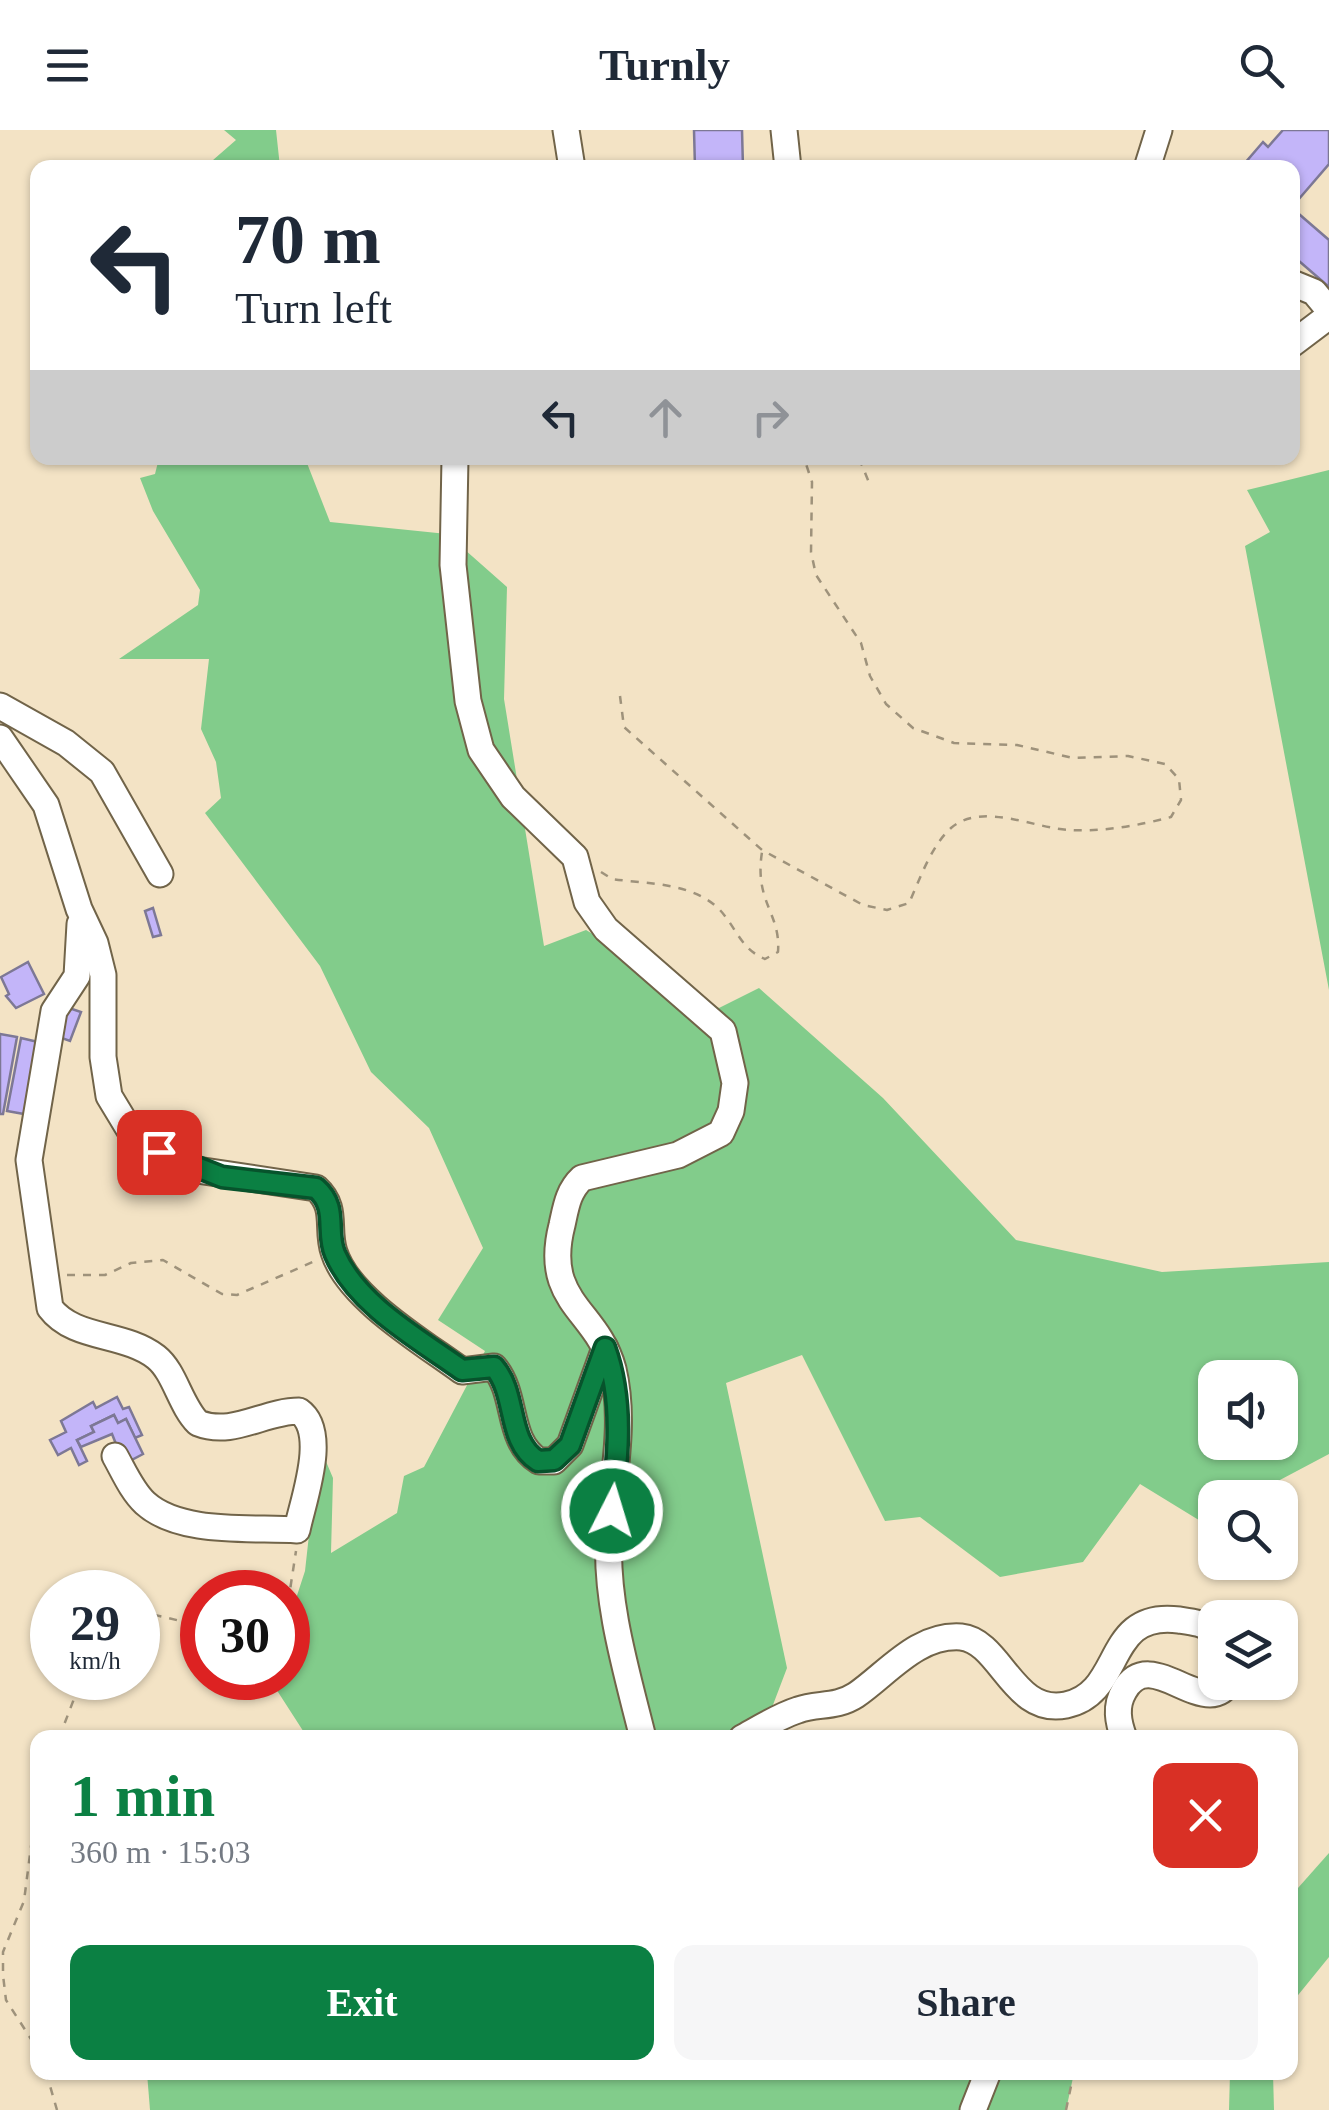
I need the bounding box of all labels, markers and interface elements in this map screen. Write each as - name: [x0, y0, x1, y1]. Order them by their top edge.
- icon: menu: [40, 38, 95, 93]
- icon: search: [1234, 38, 1289, 93]
- text: Turnly: [599, 40, 730, 90]
- icon: left: [70, 200, 200, 330]
- text: 70 m: [235, 201, 381, 278]
- text: Turn left: [235, 283, 392, 333]
- icon: left: [533, 390, 588, 445]
- icon: ahead: [638, 390, 693, 445]
- icon: right: [743, 390, 798, 445]
- pin: [117, 1110, 202, 1195]
- icon: arrive: [132, 1125, 187, 1180]
- map controls: [1198, 1360, 1298, 1700]
- button: sound: [1198, 1360, 1298, 1460]
- position arrow: [560, 1459, 664, 1563]
- button: search: [1198, 1480, 1298, 1580]
- speed limit sign: 30: [180, 1570, 310, 1700]
- text: 29: [70, 1595, 120, 1651]
- button: layers: [1198, 1600, 1298, 1700]
- text: km/h: [69, 1647, 121, 1674]
- text: 1 min: [70, 1763, 215, 1829]
- button: close: [1153, 1763, 1258, 1868]
- text: 360 m · 15:03: [70, 1834, 250, 1870]
- button: Exit: [70, 1945, 654, 2060]
- button: Share: [674, 1945, 1258, 2060]

